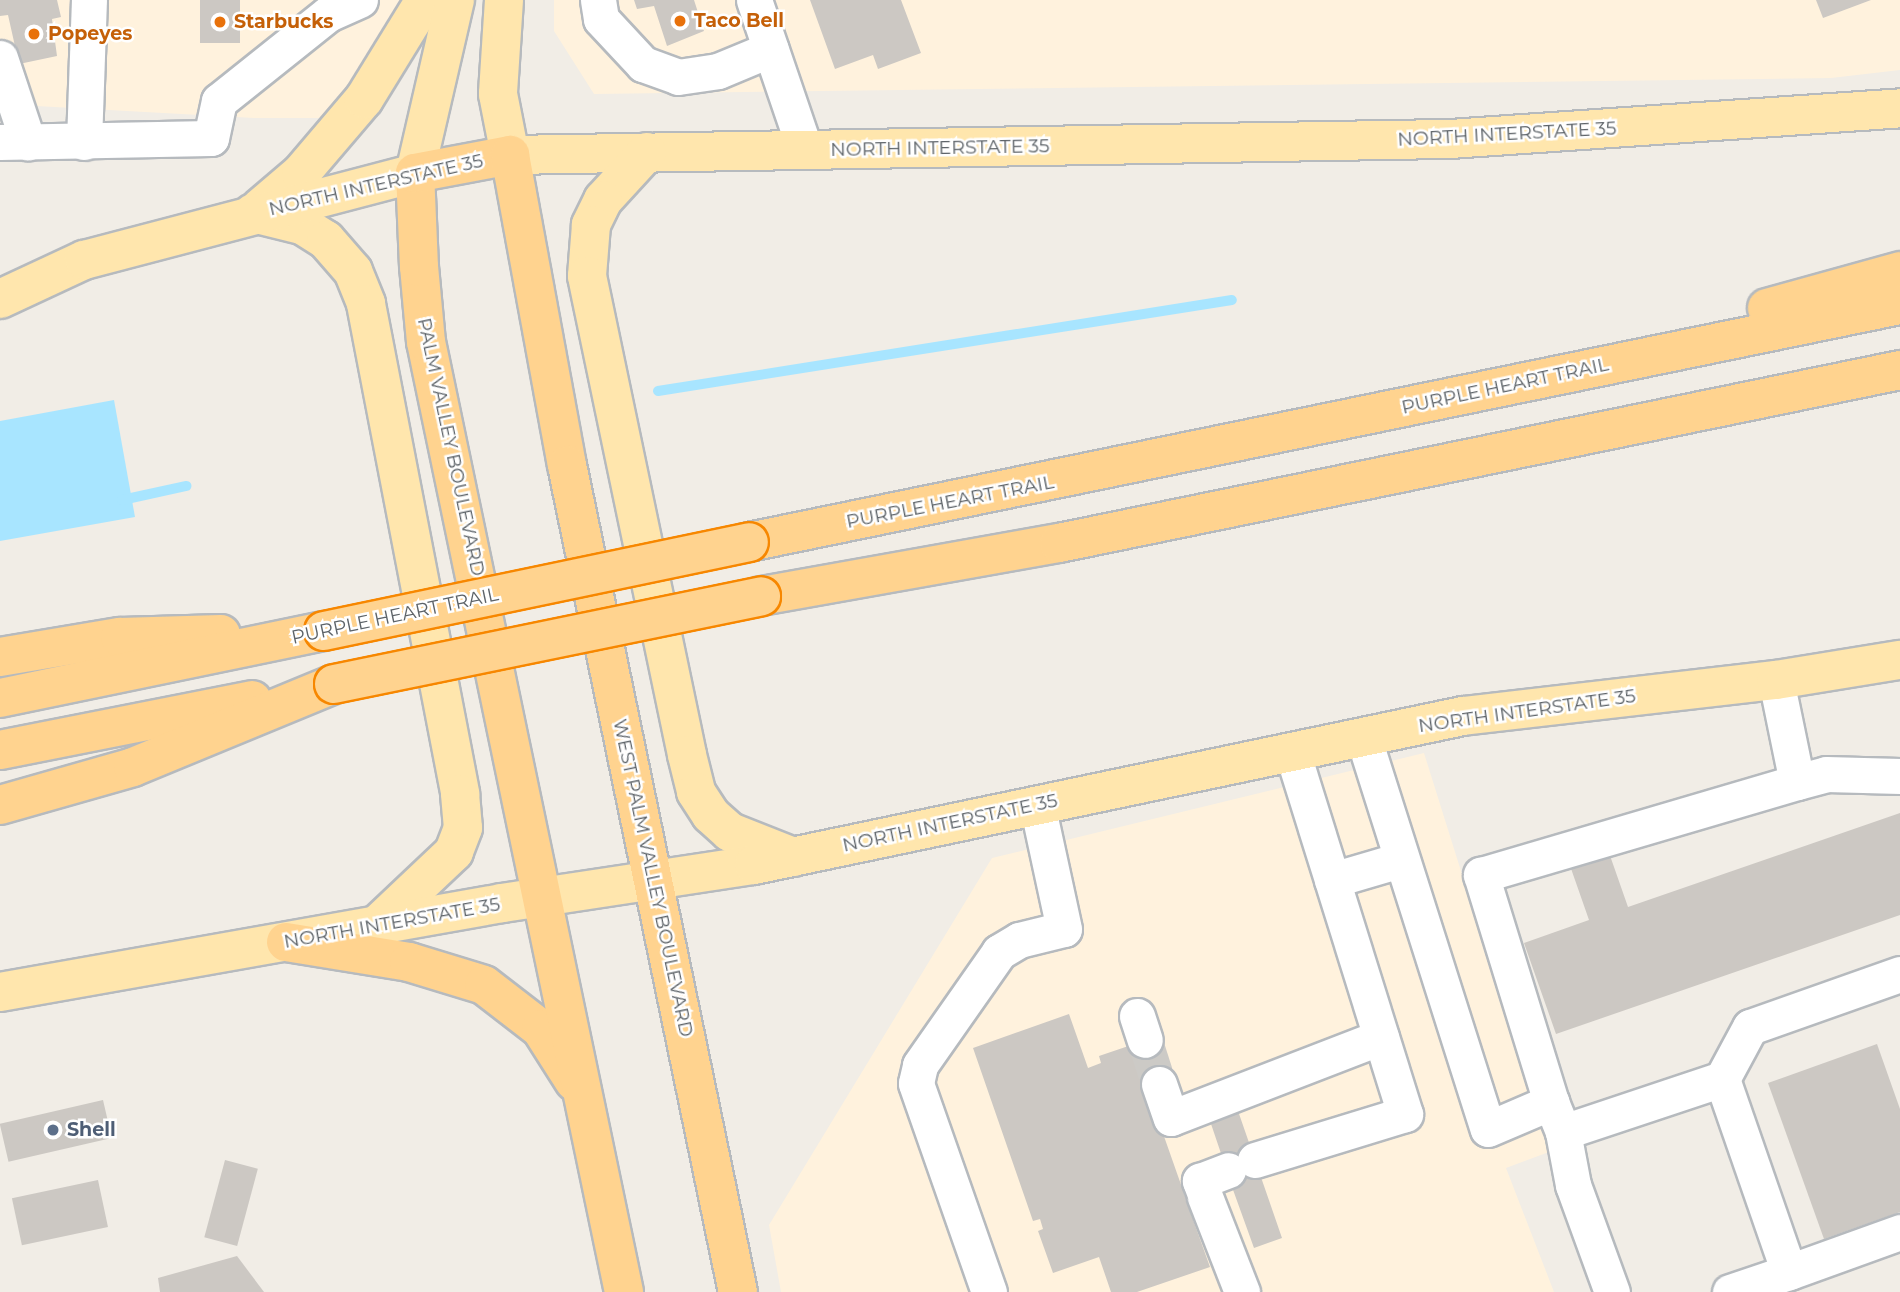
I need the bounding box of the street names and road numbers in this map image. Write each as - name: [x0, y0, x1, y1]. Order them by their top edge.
- street label: NORTH INTERSTATE 35: [1397, 117, 1617, 151]
- street label: NORTH INTERSTATE 35: [830, 135, 1050, 161]
- street label: NORTH INTERSTATE 35: [267, 149, 485, 221]
- street label: PALM VALLEY BOULEVARD: [412, 316, 490, 578]
- street label: PURPLE HEART TRAIL: [1399, 353, 1611, 419]
- street label: PURPLE HEART TRAIL: [844, 471, 1056, 533]
- street label: PURPLE HEART TRAIL: [289, 583, 501, 649]
- street label: NORTH INTERSTATE 35: [1417, 684, 1637, 738]
- street label: WEST PALM VALLEY BOULEVARD: [608, 717, 698, 1039]
- street label: NORTH INTERSTATE 35: [840, 789, 1060, 857]
- street label: NORTH INTERSTATE 35: [282, 893, 502, 953]

